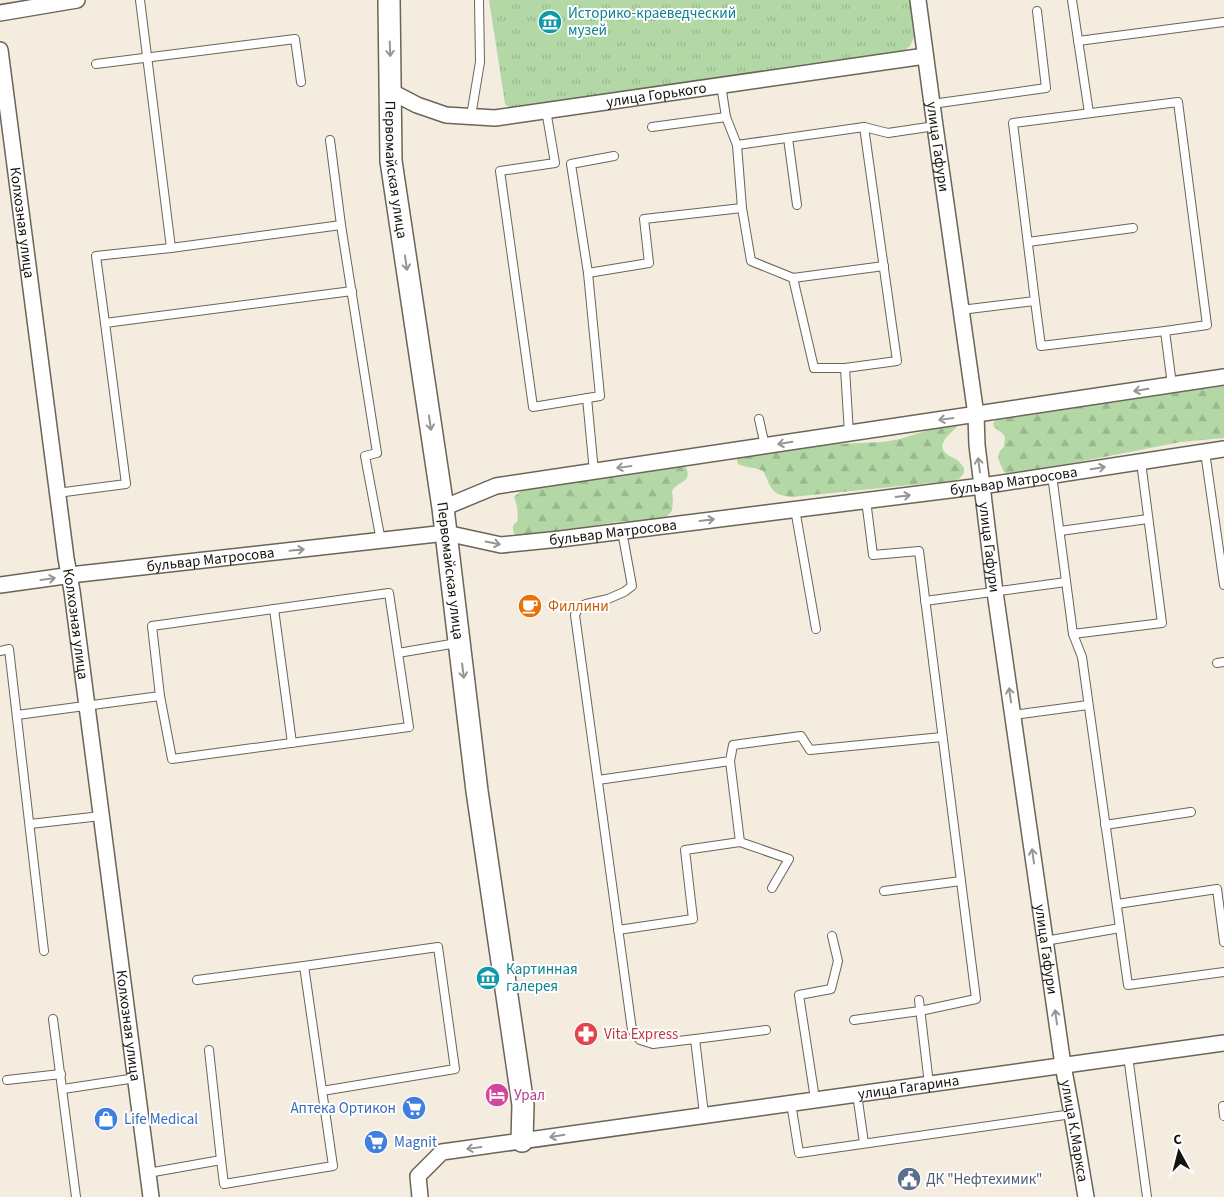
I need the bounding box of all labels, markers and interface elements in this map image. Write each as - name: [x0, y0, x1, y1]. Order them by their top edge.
- place label: Историко-краеведческий музей: [568, 3, 736, 41]
- museum icon: Историко-краеведческий музей: [537, 9, 563, 35]
- one-way arrow: [385, 40, 395, 56]
- street label: улица Горького: [605, 78, 708, 113]
- street label: улица Гафури: [921, 100, 954, 193]
- street label: Первомайская улица: [379, 101, 412, 240]
- street label: Колхозная улица: [4, 166, 40, 279]
- one-way arrow: [402, 254, 412, 270]
- one-way arrow: [1134, 385, 1150, 395]
- one-way arrow: [425, 415, 435, 431]
- one-way arrow: [938, 415, 954, 425]
- one-way arrow: [778, 439, 794, 449]
- one-way arrow: [974, 457, 984, 473]
- one-way arrow: [617, 462, 633, 472]
- street label: бульвар Матросова: [949, 462, 1079, 501]
- one-way arrow: [1090, 463, 1106, 473]
- one-way arrow: [894, 490, 910, 500]
- street label: Первомайская улица: [431, 500, 469, 641]
- street label: улица Гафури: [973, 501, 1005, 594]
- street label: бульвар Матросова: [548, 514, 678, 551]
- one-way arrow: [699, 515, 715, 525]
- one-way arrow: [485, 539, 501, 548]
- street label: бульвар Матросова: [146, 542, 275, 577]
- one-way arrow: [288, 545, 304, 555]
- street label: Колхозная улица: [57, 567, 93, 681]
- one-way arrow: [40, 574, 56, 584]
- cafe icon: Филлини: [517, 593, 543, 619]
- place label: Филлини: [548, 596, 609, 617]
- one-way arrow: [458, 663, 468, 679]
- one-way arrow: [1005, 687, 1015, 703]
- one-way arrow: [1028, 848, 1038, 864]
- street label: улица Гафури: [1029, 903, 1063, 996]
- place label: Картинная галерея: [506, 959, 578, 997]
- museum icon: Картинная галерея: [475, 965, 501, 991]
- street label: Колхозная улица: [111, 969, 146, 1082]
- one-way arrow: [1050, 1009, 1060, 1025]
- pharmacy icon: Vita Express: [573, 1021, 599, 1047]
- place label: Vita Express: [604, 1024, 678, 1045]
- street label: улица Гагарина: [857, 1070, 961, 1105]
- street label: улица К.Маркса: [1055, 1078, 1093, 1184]
- hotel icon: Урал: [484, 1082, 510, 1108]
- place label: Урал: [514, 1085, 545, 1106]
- supermarket icon: Аптека Ортикон: [401, 1095, 427, 1121]
- place label: Аптека Ортикон: [290, 1098, 396, 1119]
- shop icon: Life Medical: [93, 1106, 119, 1132]
- place label: Life Medical: [124, 1109, 198, 1130]
- north arrow: [1154, 1127, 1204, 1177]
- supermarket icon: Magnit: [363, 1129, 389, 1155]
- text: С: [1172, 1130, 1183, 1151]
- one-way arrow: [550, 1131, 566, 1141]
- place label: Magnit: [394, 1132, 437, 1153]
- one-way arrow: [466, 1143, 482, 1153]
- public building icon: ДК "Нефтехимик": [896, 1166, 922, 1192]
- place label: ДК "Нефтехимик": [926, 1169, 1042, 1190]

